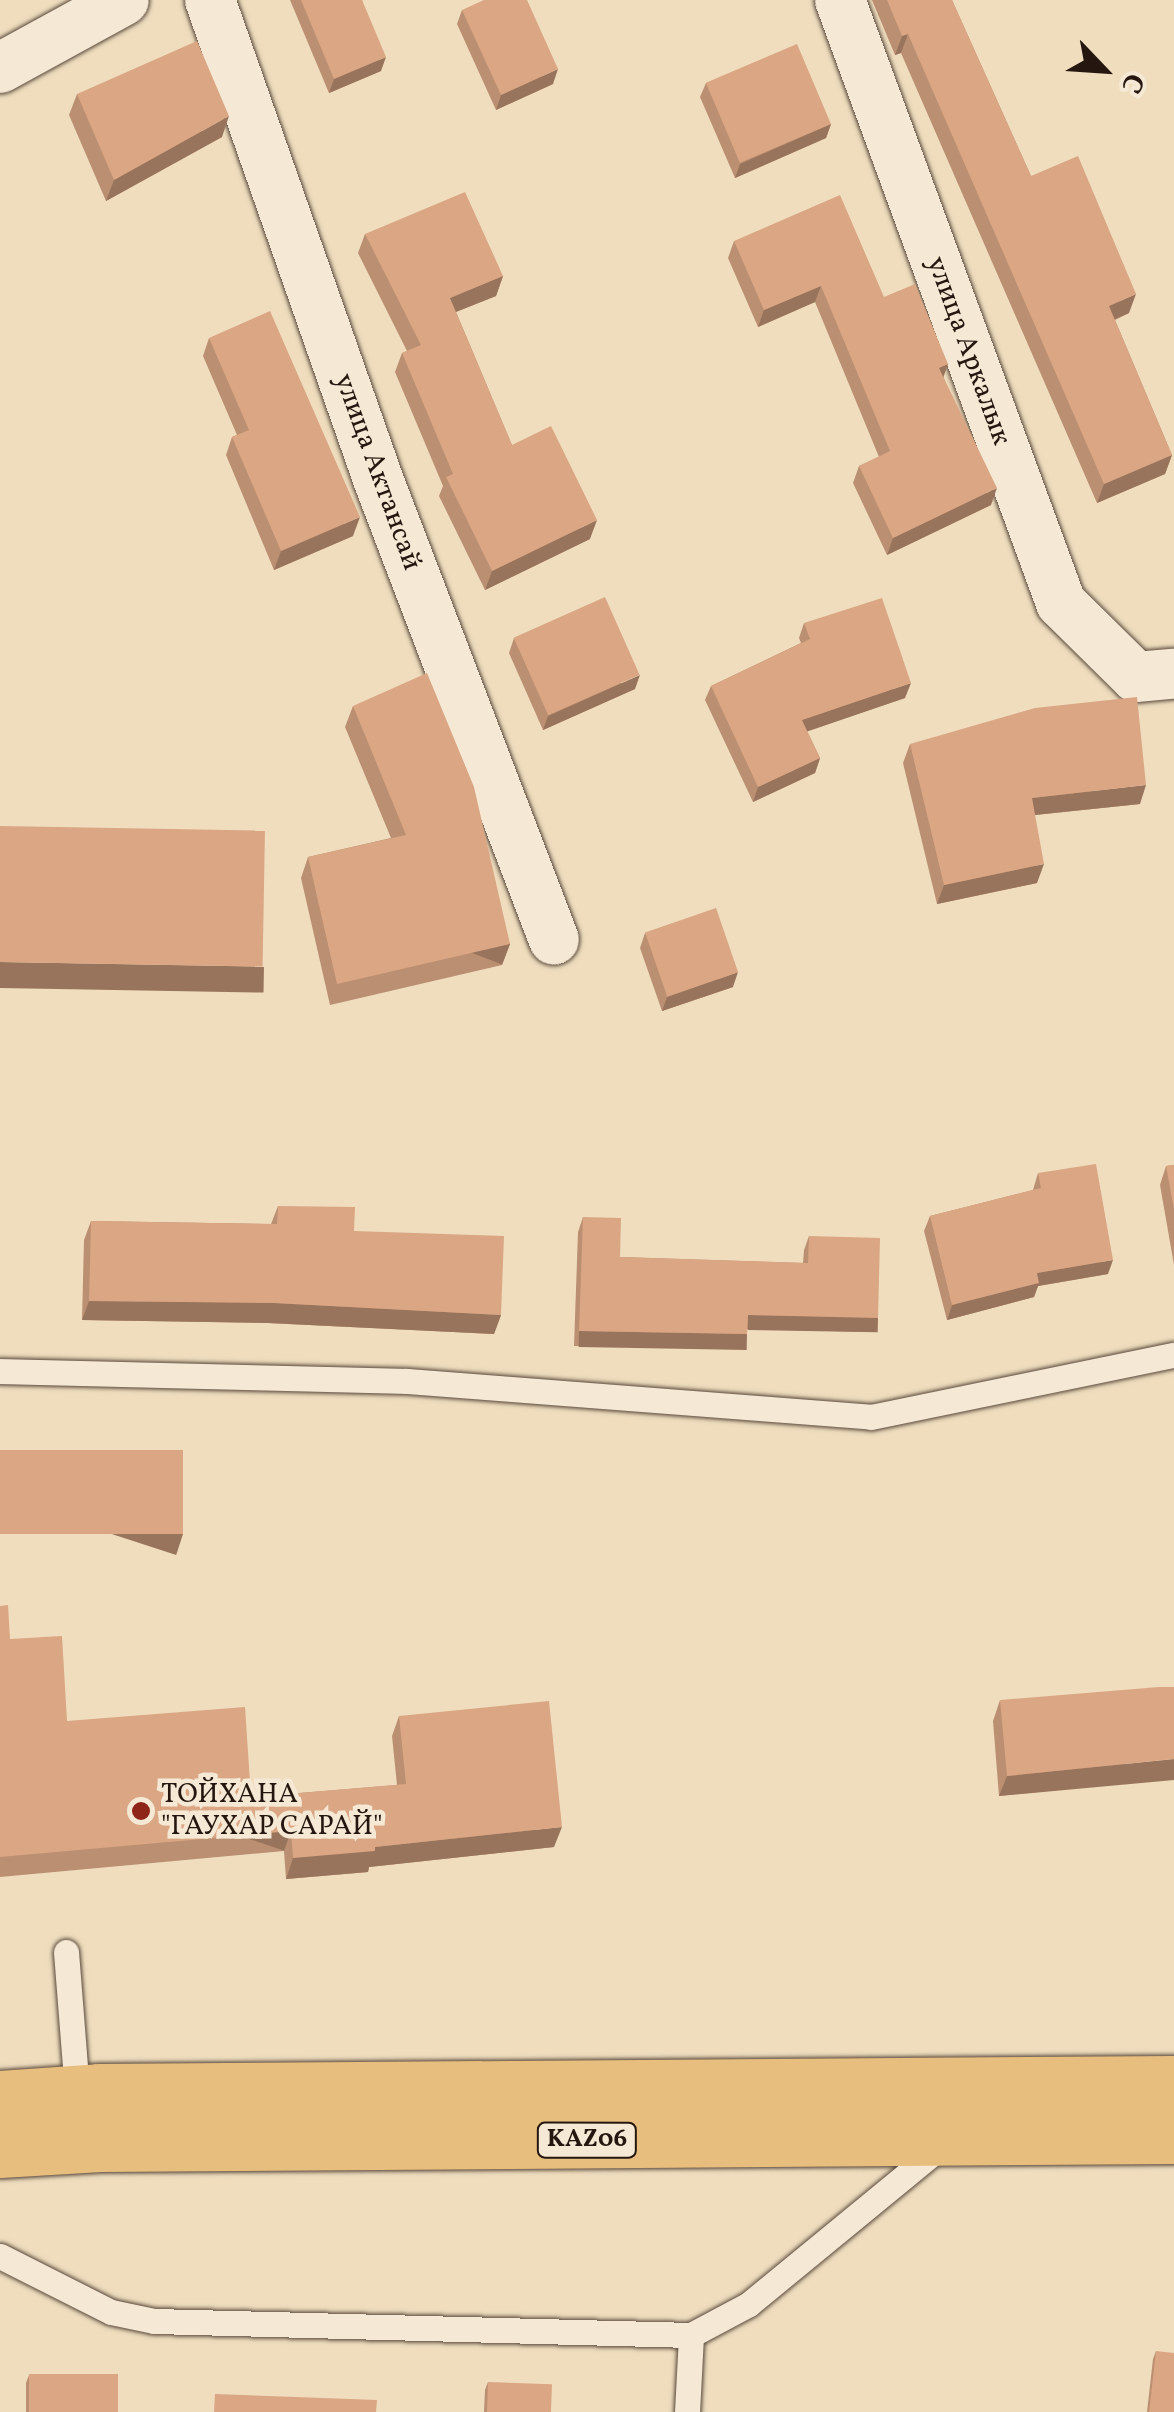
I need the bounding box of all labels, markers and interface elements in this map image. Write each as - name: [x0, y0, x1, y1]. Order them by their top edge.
- north arrow: [1054, 20, 1154, 120]
- text: С: [1110, 66, 1153, 99]
- street label: улица Аркалык: [918, 252, 1018, 450]
- street label: улица Актансай: [326, 369, 428, 575]
- place label: ТОЙХАНА "ГАУХАР САРАЙ": [161, 1778, 383, 1844]
- marker: ТОЙХАНА "ГАУХАР САРАЙ": [130, 1800, 152, 1822]
- road number: KАZ06: [534, 2120, 640, 2160]

